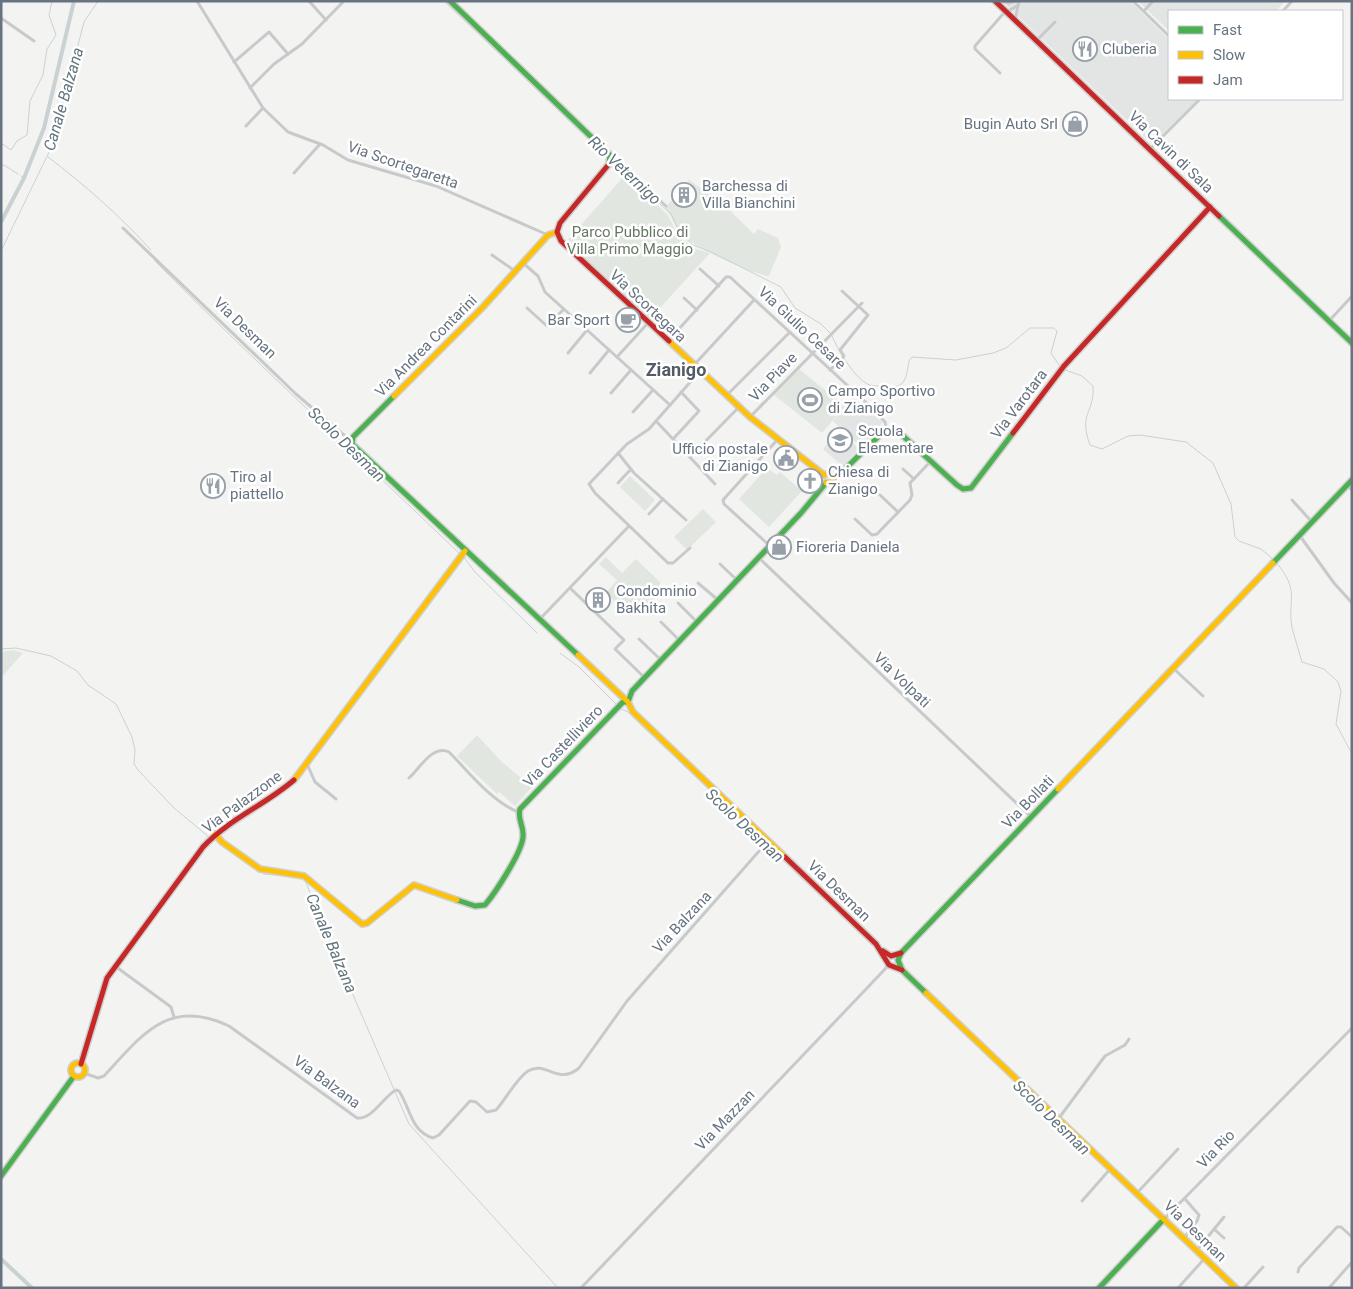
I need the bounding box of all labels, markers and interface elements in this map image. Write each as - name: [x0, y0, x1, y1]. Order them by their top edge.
- legend: [1168, 10, 1343, 100]
- text: Fast: [1213, 21, 1242, 39]
- restaurant icon: Cluberia: [1072, 36, 1098, 62]
- place label: Cluberia: [1102, 40, 1157, 58]
- water label: Canale Balzana: [40, 45, 87, 153]
- text: Slow: [1213, 46, 1245, 64]
- text: Jam: [1213, 71, 1243, 89]
- street label: Via Cavin di Sala: [1125, 107, 1217, 197]
- shop icon: Bugin Auto Srl: [1062, 111, 1088, 137]
- place label: Bugin Auto Srl: [964, 115, 1058, 133]
- water label: Rio Veternigo: [584, 132, 665, 209]
- street label: Via Scortegaretta: [345, 138, 461, 192]
- place label: Barchessa di Villa Bianchini: [702, 177, 796, 212]
- building icon: Barchessa di Villa Bianchini: [671, 182, 697, 208]
- park label: Parco Pubblico di Villa Primo Maggio: [567, 223, 693, 258]
- street label: Via Scortegara: [606, 266, 690, 346]
- street label: Via Giulio Cesare: [754, 283, 850, 373]
- street label: Via Andrea Contarini: [371, 291, 481, 401]
- street label: Via Desman: [210, 294, 280, 362]
- cafe icon: Bar Sport: [615, 307, 641, 333]
- place label: Bar Sport: [547, 311, 610, 329]
- street label: Via Piave: [745, 349, 801, 405]
- district label: Zianigo: [646, 359, 706, 380]
- street label: Via Varotara: [987, 366, 1051, 442]
- place label: Campo Sportivo di Zianigo: [828, 382, 935, 417]
- sports icon: Campo Sportivo di Zianigo: [797, 387, 823, 413]
- water label: Scolo Desman: [304, 403, 389, 486]
- place label: Scuola Elementare: [858, 422, 934, 457]
- school or university icon: Scuola Elementare: [827, 427, 853, 453]
- place label: Ufficio postale di Zianigo: [672, 440, 768, 475]
- public building icon: Ufficio postale di Zianigo: [773, 445, 799, 471]
- place label: Chiesa di Zianigo: [828, 463, 889, 498]
- place label: Tiro al piattello: [230, 468, 284, 503]
- church icon: Chiesa di Zianigo: [797, 468, 823, 494]
- restaurant icon: Tiro al piattello: [200, 473, 226, 499]
- shop icon: Fioreria Daniela: [766, 534, 792, 560]
- place label: Fioreria Daniela: [796, 538, 900, 556]
- place label: Condominio Bakhita: [616, 582, 697, 617]
- building icon: Condominio Bakhita: [585, 587, 611, 613]
- street label: Via Volpati: [870, 649, 934, 711]
- street label: Via Castelliviero: [519, 701, 607, 791]
- street label: Via Palazzone: [199, 767, 285, 837]
- street label: Via Bollati: [998, 772, 1058, 832]
- water label: Scolo Desman: [702, 784, 788, 866]
- street label: Via Desman: [804, 857, 874, 925]
- street label: Via Balzana: [649, 887, 715, 957]
- water label: Canale Balzana: [302, 890, 361, 996]
- street label: Via Balzana: [290, 1052, 364, 1112]
- water label: Scolo Desman: [1009, 1076, 1094, 1159]
- street label: Via Mazzan: [692, 1086, 758, 1154]
- street label: Via Rio: [1193, 1126, 1239, 1172]
- street label: Via Desman: [1160, 1197, 1230, 1265]

